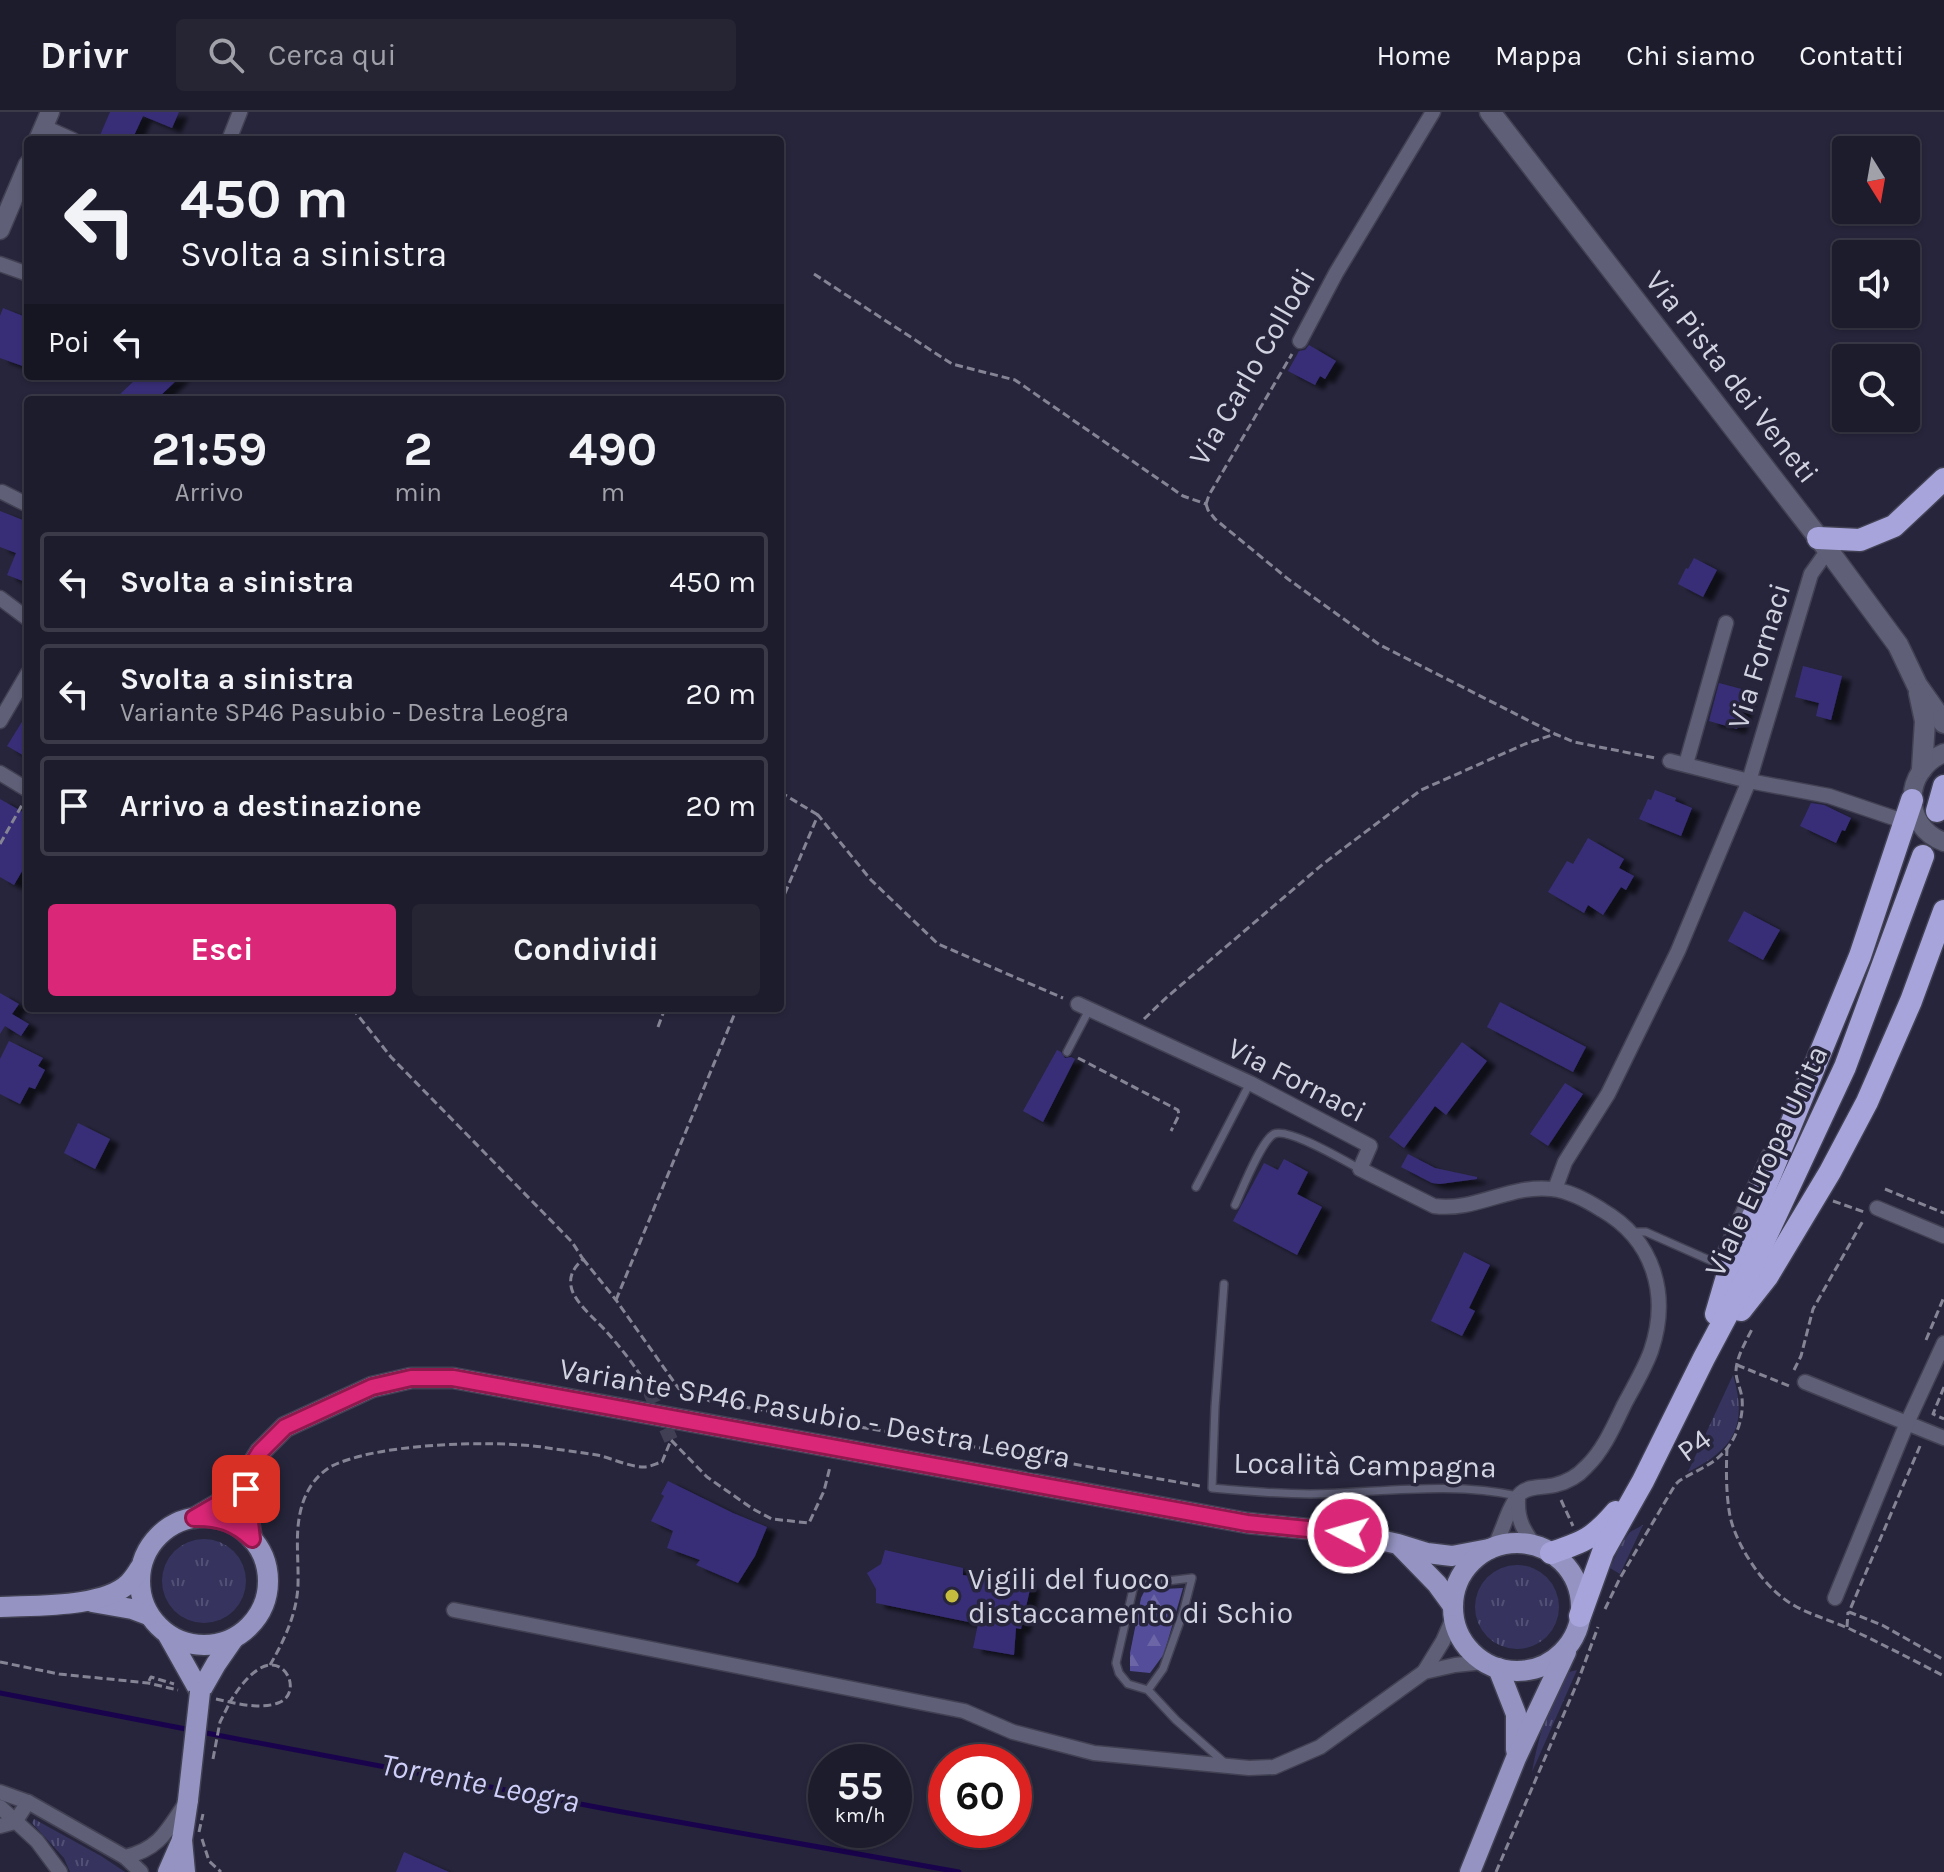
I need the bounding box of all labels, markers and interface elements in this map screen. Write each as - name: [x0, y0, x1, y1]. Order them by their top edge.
- search box: [176, 19, 736, 91]
- text: Drivr: [40, 33, 128, 78]
- icon: search: [204, 33, 248, 77]
- text: Cerca qui: [268, 37, 397, 73]
- text: Home: [1376, 39, 1451, 72]
- text: Mappa: [1495, 39, 1582, 72]
- text: Chi siamo: [1626, 39, 1755, 72]
- text: Contatti: [1799, 39, 1904, 72]
- north arrow: [1832, 136, 1920, 224]
- map controls: [1832, 136, 1920, 432]
- text: 450 m: [180, 166, 349, 231]
- icon: left: [48, 168, 152, 272]
- text: Svolta a sinistra: [180, 233, 447, 275]
- button: sound: [1832, 240, 1920, 328]
- street label: Via Carlo Collodi: [1181, 262, 1323, 472]
- street label: Via Pista dei Veneti: [1638, 263, 1826, 491]
- icon: left: [106, 320, 150, 364]
- text: Poi: [48, 324, 90, 360]
- button: search: [1832, 344, 1920, 432]
- text: 21:59: [151, 421, 267, 477]
- text: 2: [404, 421, 433, 477]
- text: 490: [569, 421, 657, 477]
- text: Arrivo: [175, 477, 243, 508]
- text: min: [394, 477, 442, 508]
- text: m: [601, 477, 625, 508]
- icon: left: [52, 560, 96, 604]
- text: Svolta a sinistra: [120, 564, 354, 600]
- text: 450 m: [669, 564, 756, 600]
- street label: Via Fornaci: [1720, 579, 1798, 733]
- text: Svolta a sinistra: [120, 661, 354, 697]
- icon: left: [52, 672, 96, 716]
- text: 20 m: [686, 676, 756, 712]
- text: Variante SP46 Pasubio - Destra Leogra: [120, 697, 569, 728]
- icon: arrive: [52, 784, 96, 828]
- text: Arrivo a destinazione: [120, 788, 422, 824]
- text: 20 m: [686, 788, 756, 824]
- button: Esci: [48, 904, 396, 996]
- button: Condividi: [412, 904, 760, 996]
- street label: Via Fornaci: [1222, 1030, 1372, 1130]
- street label: Viale Europa Unita: [1697, 1040, 1835, 1282]
- street label: Variante SP46 Pasubio - Destra Leogra: [557, 1350, 1073, 1476]
- street label: P4: [1670, 1420, 1718, 1469]
- street label: Località Campagna: [1233, 1445, 1497, 1485]
- pin: [212, 1455, 280, 1523]
- icon: arrive: [224, 1467, 268, 1511]
- position arrow: [1306, 1491, 1390, 1575]
- place label: Vigili del fuoco distaccamento di Schio: [968, 1561, 1293, 1631]
- marker: Vigili del fuoco distaccamento di Schio: [943, 1587, 961, 1605]
- speed limit sign: 60: [928, 1744, 1032, 1848]
- water label: Torrente Leogra: [377, 1746, 583, 1820]
- text: 55: [837, 1762, 883, 1809]
- text: km/h: [835, 1804, 885, 1827]

